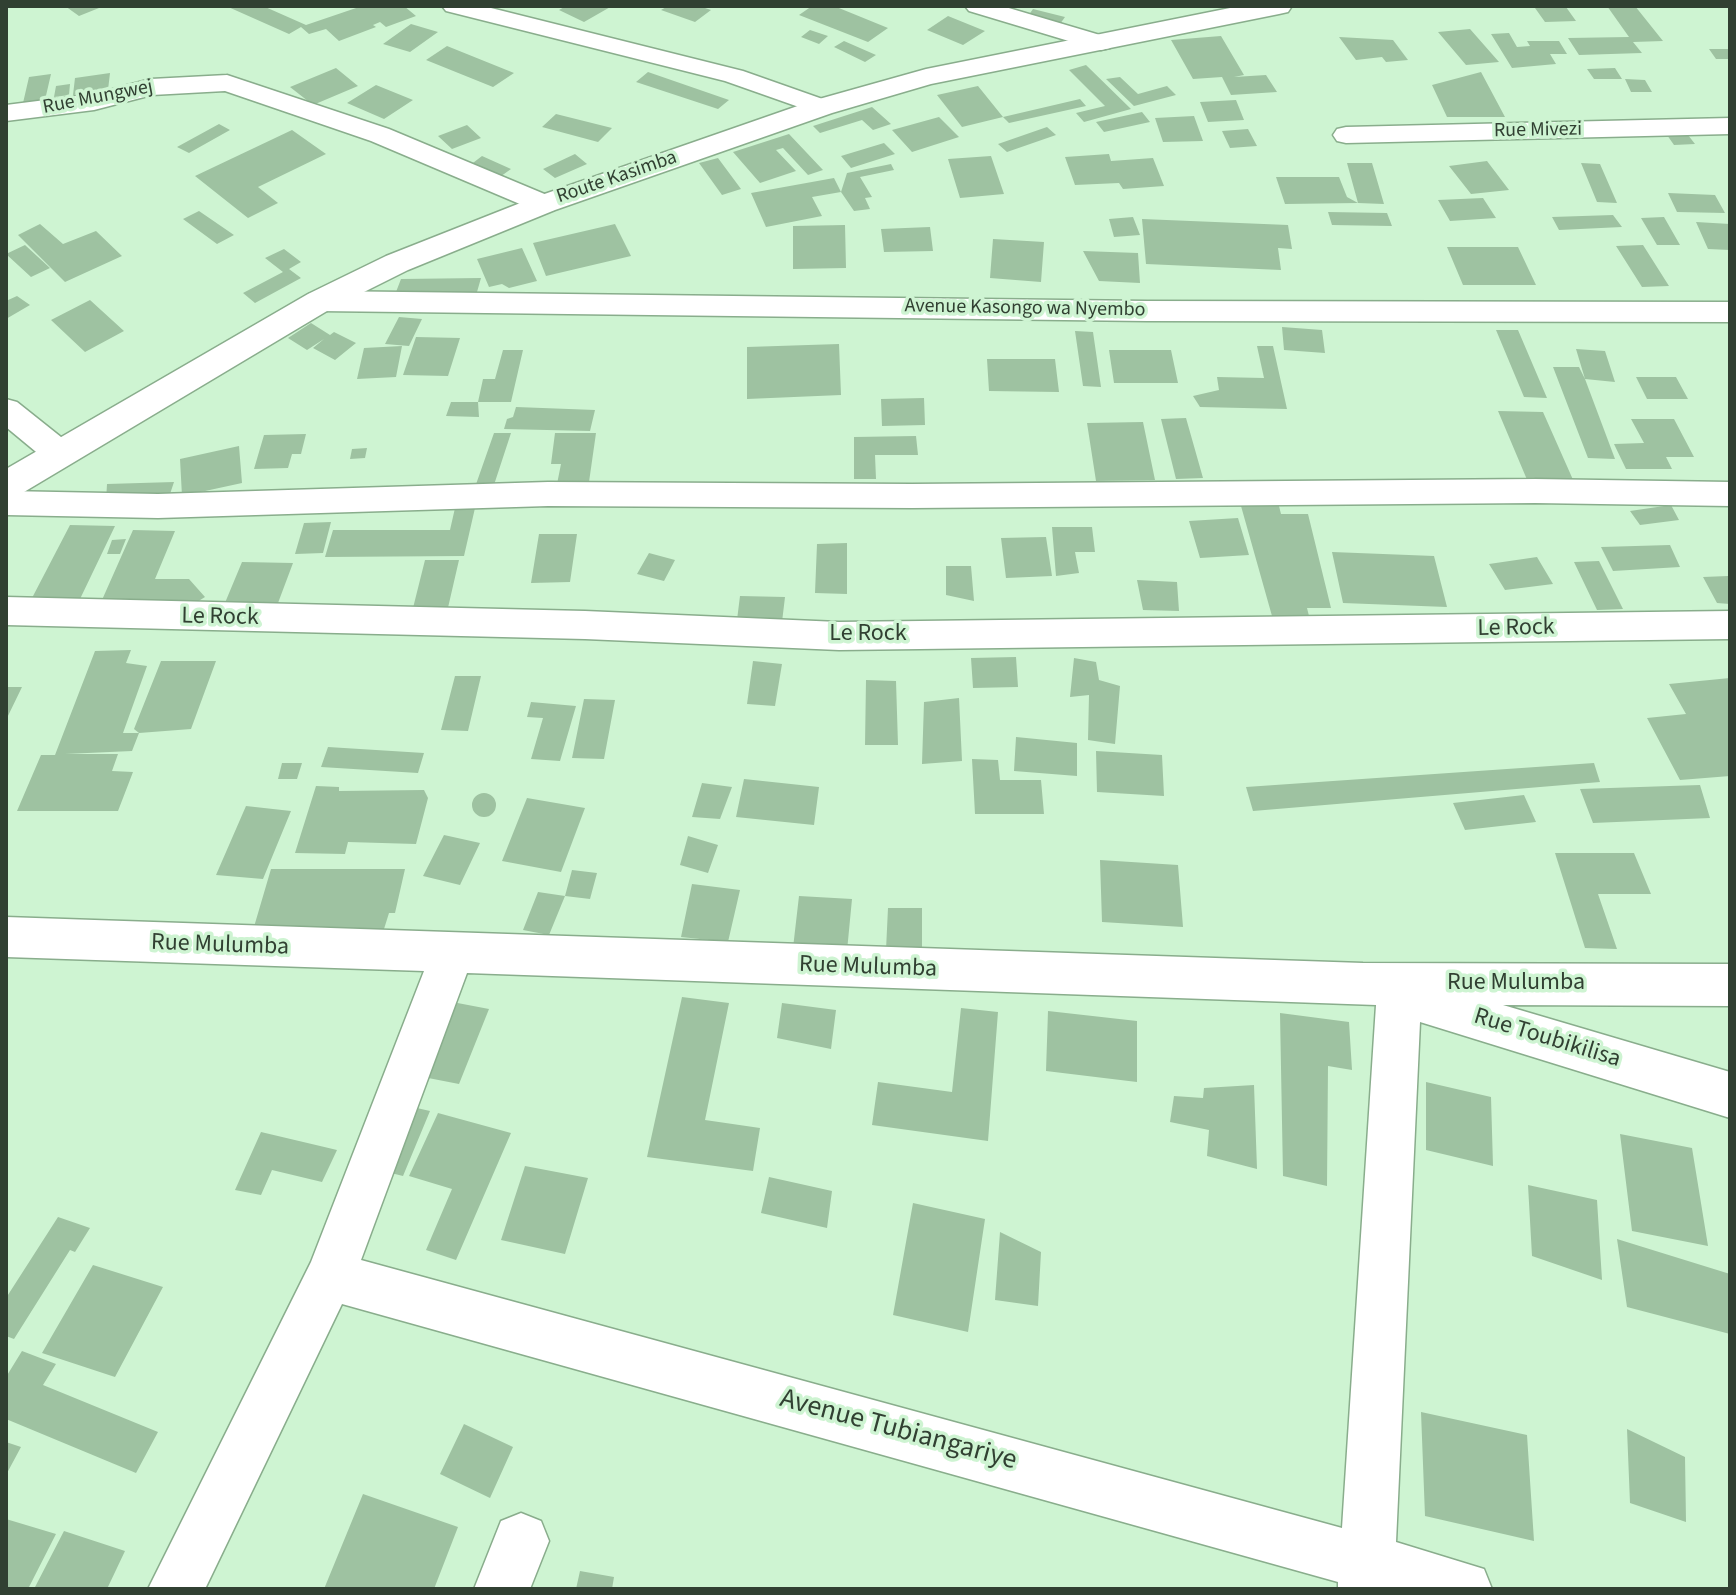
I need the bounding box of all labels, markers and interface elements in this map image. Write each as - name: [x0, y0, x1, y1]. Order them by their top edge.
- street label: Rue Mungwej: [41, 76, 155, 120]
- street label: Rue Mivezi: [1494, 118, 1582, 144]
- street label: Route Kasimba: [554, 146, 680, 210]
- street label: Avenue Kasongo wa Nyembo: [904, 295, 1146, 323]
- street label: Le Rock: [181, 603, 259, 633]
- street label: Le Rock: [1477, 614, 1555, 644]
- street label: Le Rock: [829, 621, 907, 649]
- street label: Rue Mulumba: [151, 929, 289, 963]
- street label: Rue Mulumba: [799, 951, 937, 985]
- street label: Rue Mulumba: [1447, 970, 1585, 998]
- street label: Rue Toubikilisa: [1470, 1003, 1624, 1075]
- street label: Avenue Tubiangariye: [776, 1383, 1020, 1479]

